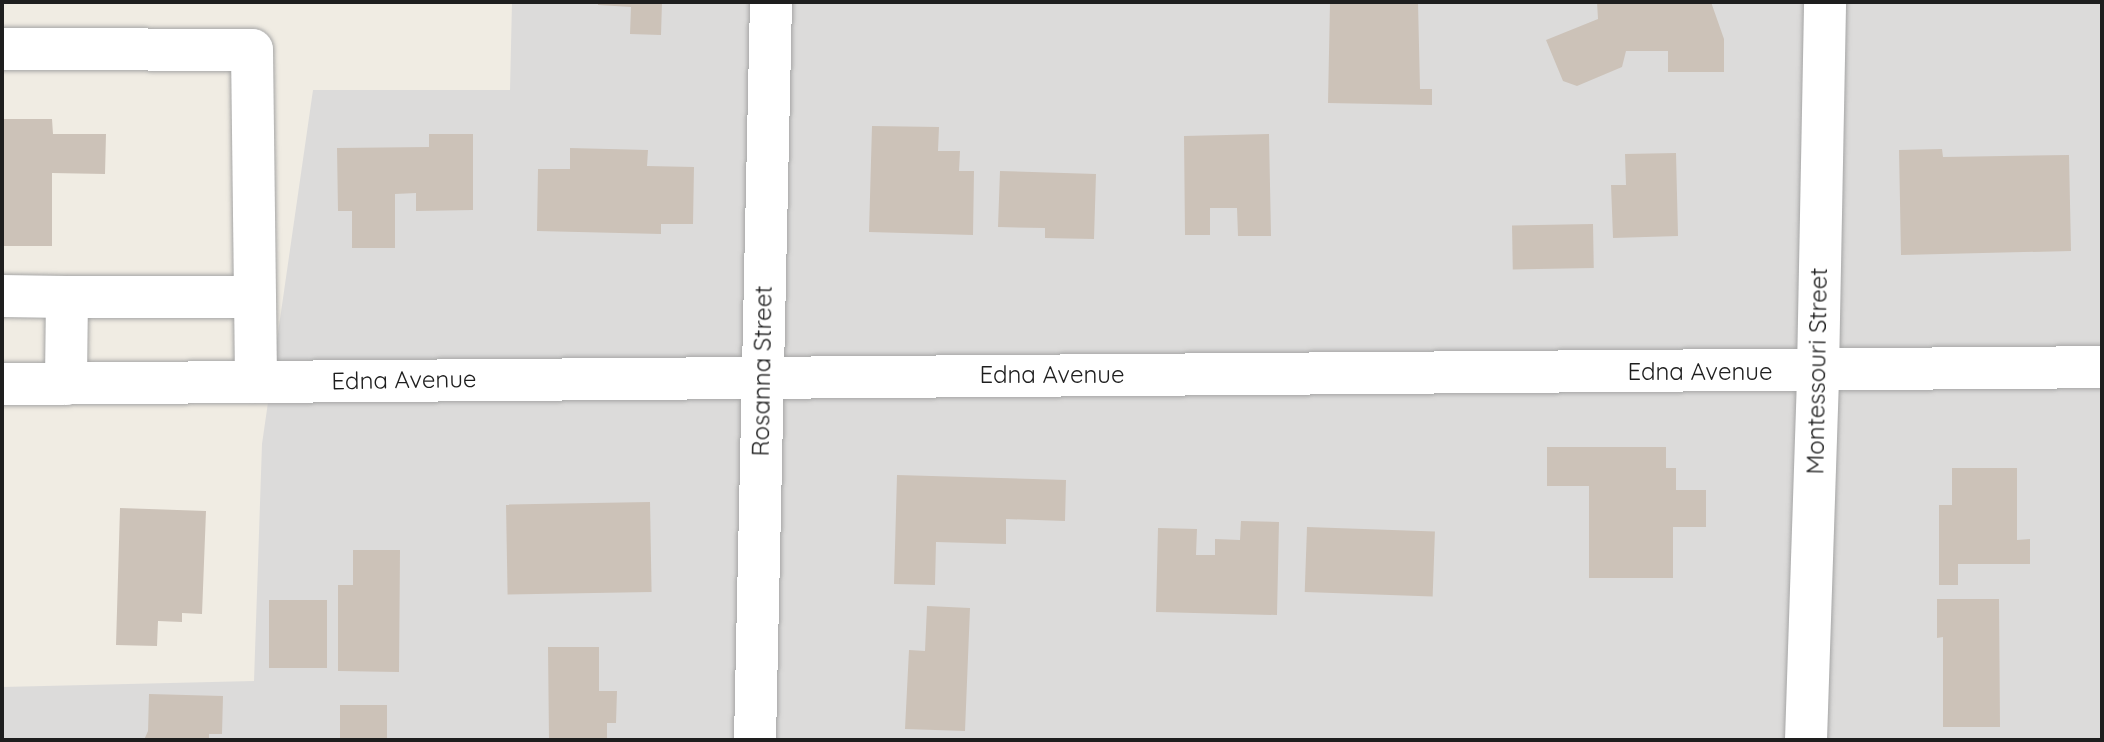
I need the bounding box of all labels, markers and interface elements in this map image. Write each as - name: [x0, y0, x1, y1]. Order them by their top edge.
- street label: Montessouri Street: [1801, 267, 1833, 475]
- street label: Rosanna Street: [746, 285, 778, 457]
- street label: Edna Avenue: [1627, 358, 1773, 386]
- street label: Edna Avenue: [979, 361, 1125, 389]
- street label: Edna Avenue: [331, 364, 477, 396]

